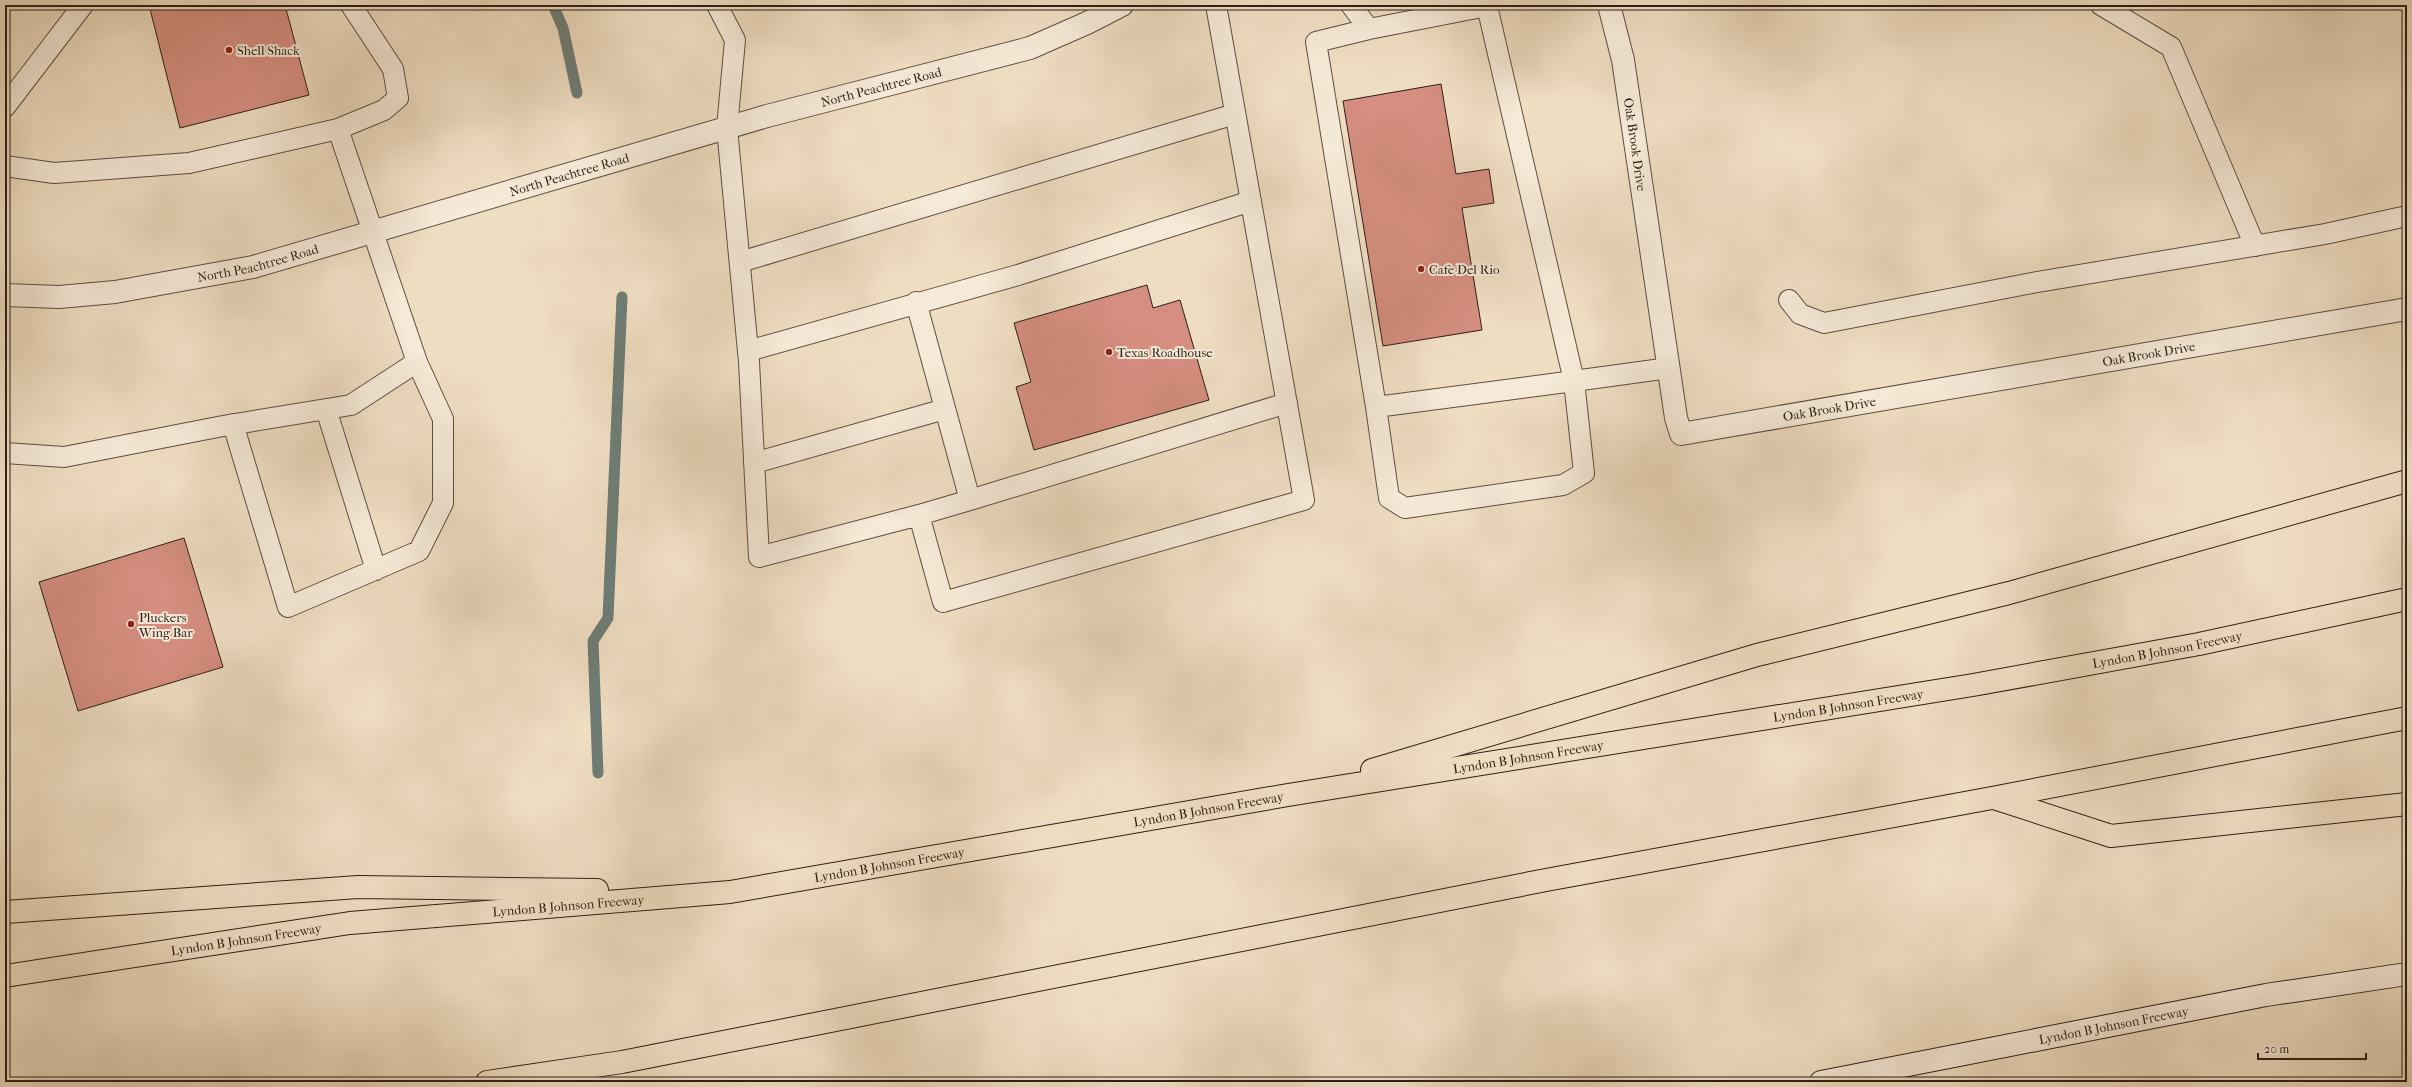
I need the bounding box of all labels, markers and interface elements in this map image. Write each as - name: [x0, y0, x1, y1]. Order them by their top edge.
- place label: Shell Shack: [237, 43, 300, 58]
- marker: Shell Shack: [224, 45, 234, 55]
- street label: North Peachtree Road: [819, 64, 944, 110]
- street label: Oak Brook Drive: [1621, 97, 1649, 193]
- street label: North Peachtree Road: [508, 150, 632, 199]
- street label: North Peachtree Road: [196, 241, 321, 285]
- place label: Cafe Del Rio: [1429, 262, 1500, 277]
- marker: Cafe Del Rio: [1416, 264, 1426, 274]
- street label: Oak Brook Drive: [2101, 338, 2197, 369]
- place label: Texas Roadhouse: [1117, 345, 1213, 360]
- marker: Texas Roadhouse: [1104, 347, 1114, 357]
- street label: Oak Brook Drive: [1782, 393, 1878, 424]
- place label: Pluckers Wing Bar: [138, 610, 193, 640]
- marker: Pluckers Wing Bar: [126, 619, 136, 629]
- street label: Lyndon B Johnson Freeway: [2091, 628, 2245, 671]
- street label: Lyndon B Johnson Freeway: [1772, 686, 1926, 725]
- street label: Lyndon B Johnson Freeway: [1452, 737, 1606, 776]
- street label: Lyndon B Johnson Freeway: [1132, 789, 1286, 830]
- street label: Lyndon B Johnson Freeway: [813, 844, 967, 885]
- street label: Lyndon B Johnson Freeway: [492, 892, 646, 919]
- street label: Lyndon B Johnson Freeway: [170, 920, 324, 958]
- street label: Lyndon B Johnson Freeway: [2037, 1003, 2191, 1047]
- scale bar: [2258, 1035, 2366, 1061]
- text: 20 m: [2264, 1042, 2289, 1056]

